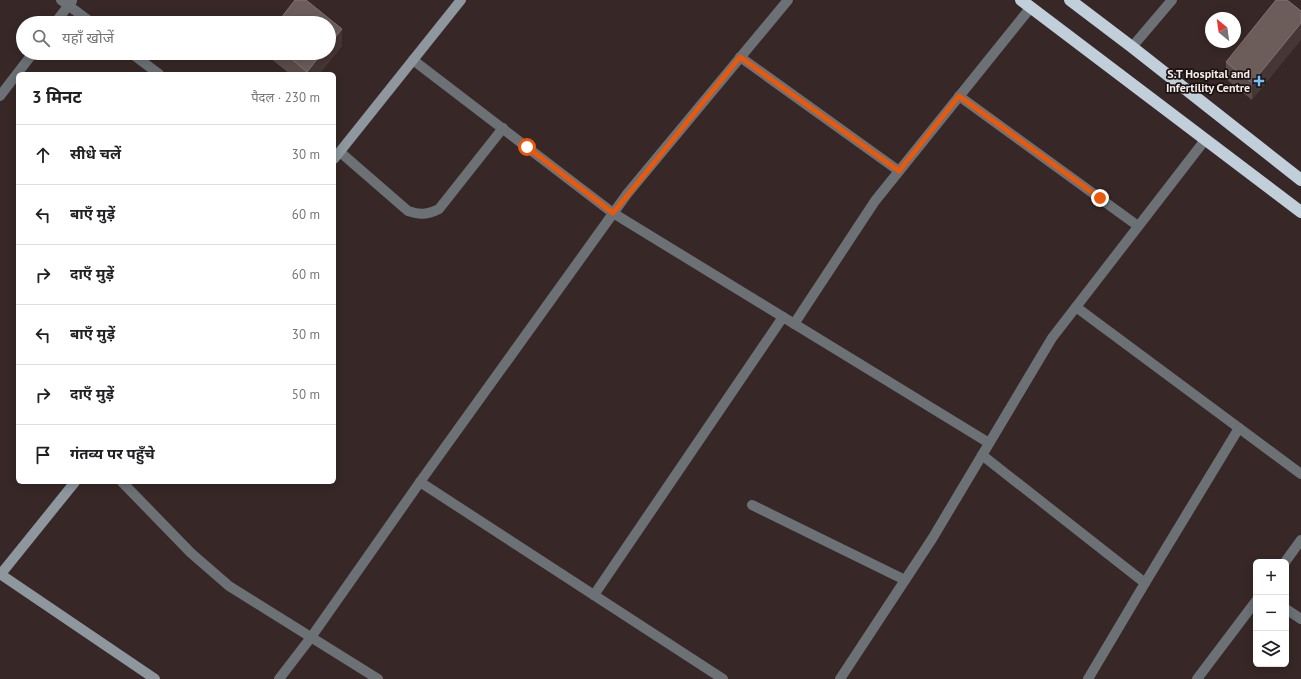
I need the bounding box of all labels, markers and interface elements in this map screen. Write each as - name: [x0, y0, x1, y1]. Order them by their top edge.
- north arrow: [1205, 12, 1241, 48]
- search box: [16, 16, 336, 60]
- icon: search: [30, 27, 52, 49]
- text: यहाँ खोजें: [62, 28, 114, 47]
- place label: S.T Hospital and Infertility Centre: [1166, 66, 1250, 95]
- marker: S.T Hospital and Infertility Centre: [1253, 75, 1265, 87]
- text: 3 मिनट: [32, 86, 82, 108]
- text: पैदल · 230 m: [251, 89, 320, 106]
- route start: [518, 138, 536, 156]
- icon: ahead: [32, 144, 54, 166]
- text: सीधे चलें: [70, 144, 121, 163]
- text: 30 m: [292, 146, 320, 163]
- route end: [1091, 189, 1109, 207]
- icon: left: [32, 204, 54, 226]
- text: बाएँ मुड़ें: [70, 204, 115, 223]
- text: 60 m: [292, 206, 320, 223]
- icon: right: [32, 264, 54, 286]
- text: दाएँ मुड़ें: [70, 264, 114, 283]
- text: 60 m: [292, 266, 320, 283]
- icon: left: [32, 324, 54, 346]
- text: बाएँ मुड़ें: [70, 324, 115, 343]
- text: 30 m: [292, 326, 320, 343]
- icon: right: [32, 384, 54, 406]
- text: दाएँ मुड़ें: [70, 384, 114, 403]
- text: 50 m: [292, 386, 320, 403]
- icon: arrive: [32, 444, 54, 466]
- text: गंतव्य पर पहुँचे: [70, 444, 155, 463]
- map controls: [1253, 559, 1289, 667]
- button: +: [1253, 559, 1289, 595]
- button: −: [1253, 595, 1289, 631]
- button: layers: [1253, 631, 1289, 667]

